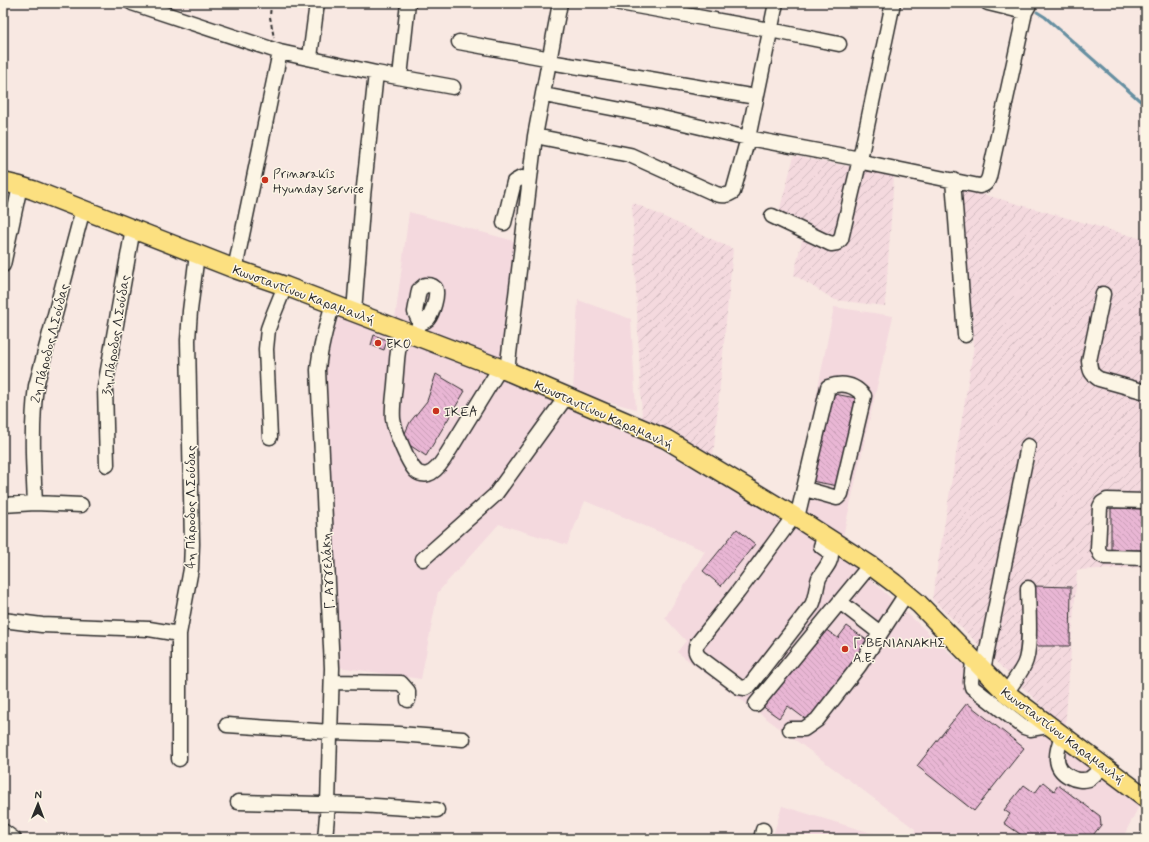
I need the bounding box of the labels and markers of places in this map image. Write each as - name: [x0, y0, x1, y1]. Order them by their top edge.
- place label: Prinarakîs Hyunday service: [273, 166, 364, 198]
- marker: Prinarakîs Hyunday service: [260, 175, 270, 185]
- place label: EKO: [386, 336, 411, 353]
- marker: EKO: [373, 338, 383, 348]
- place label: IKEA: [444, 404, 478, 421]
- marker: IKEA: [431, 406, 441, 416]
- place label: Γ. ΒΕΝΙΑΝΑΚΗΣ A.E.: [853, 635, 945, 667]
- marker: Γ. ΒΕΝΙΑΝΑΚΗΣ A.E.: [840, 644, 850, 654]

